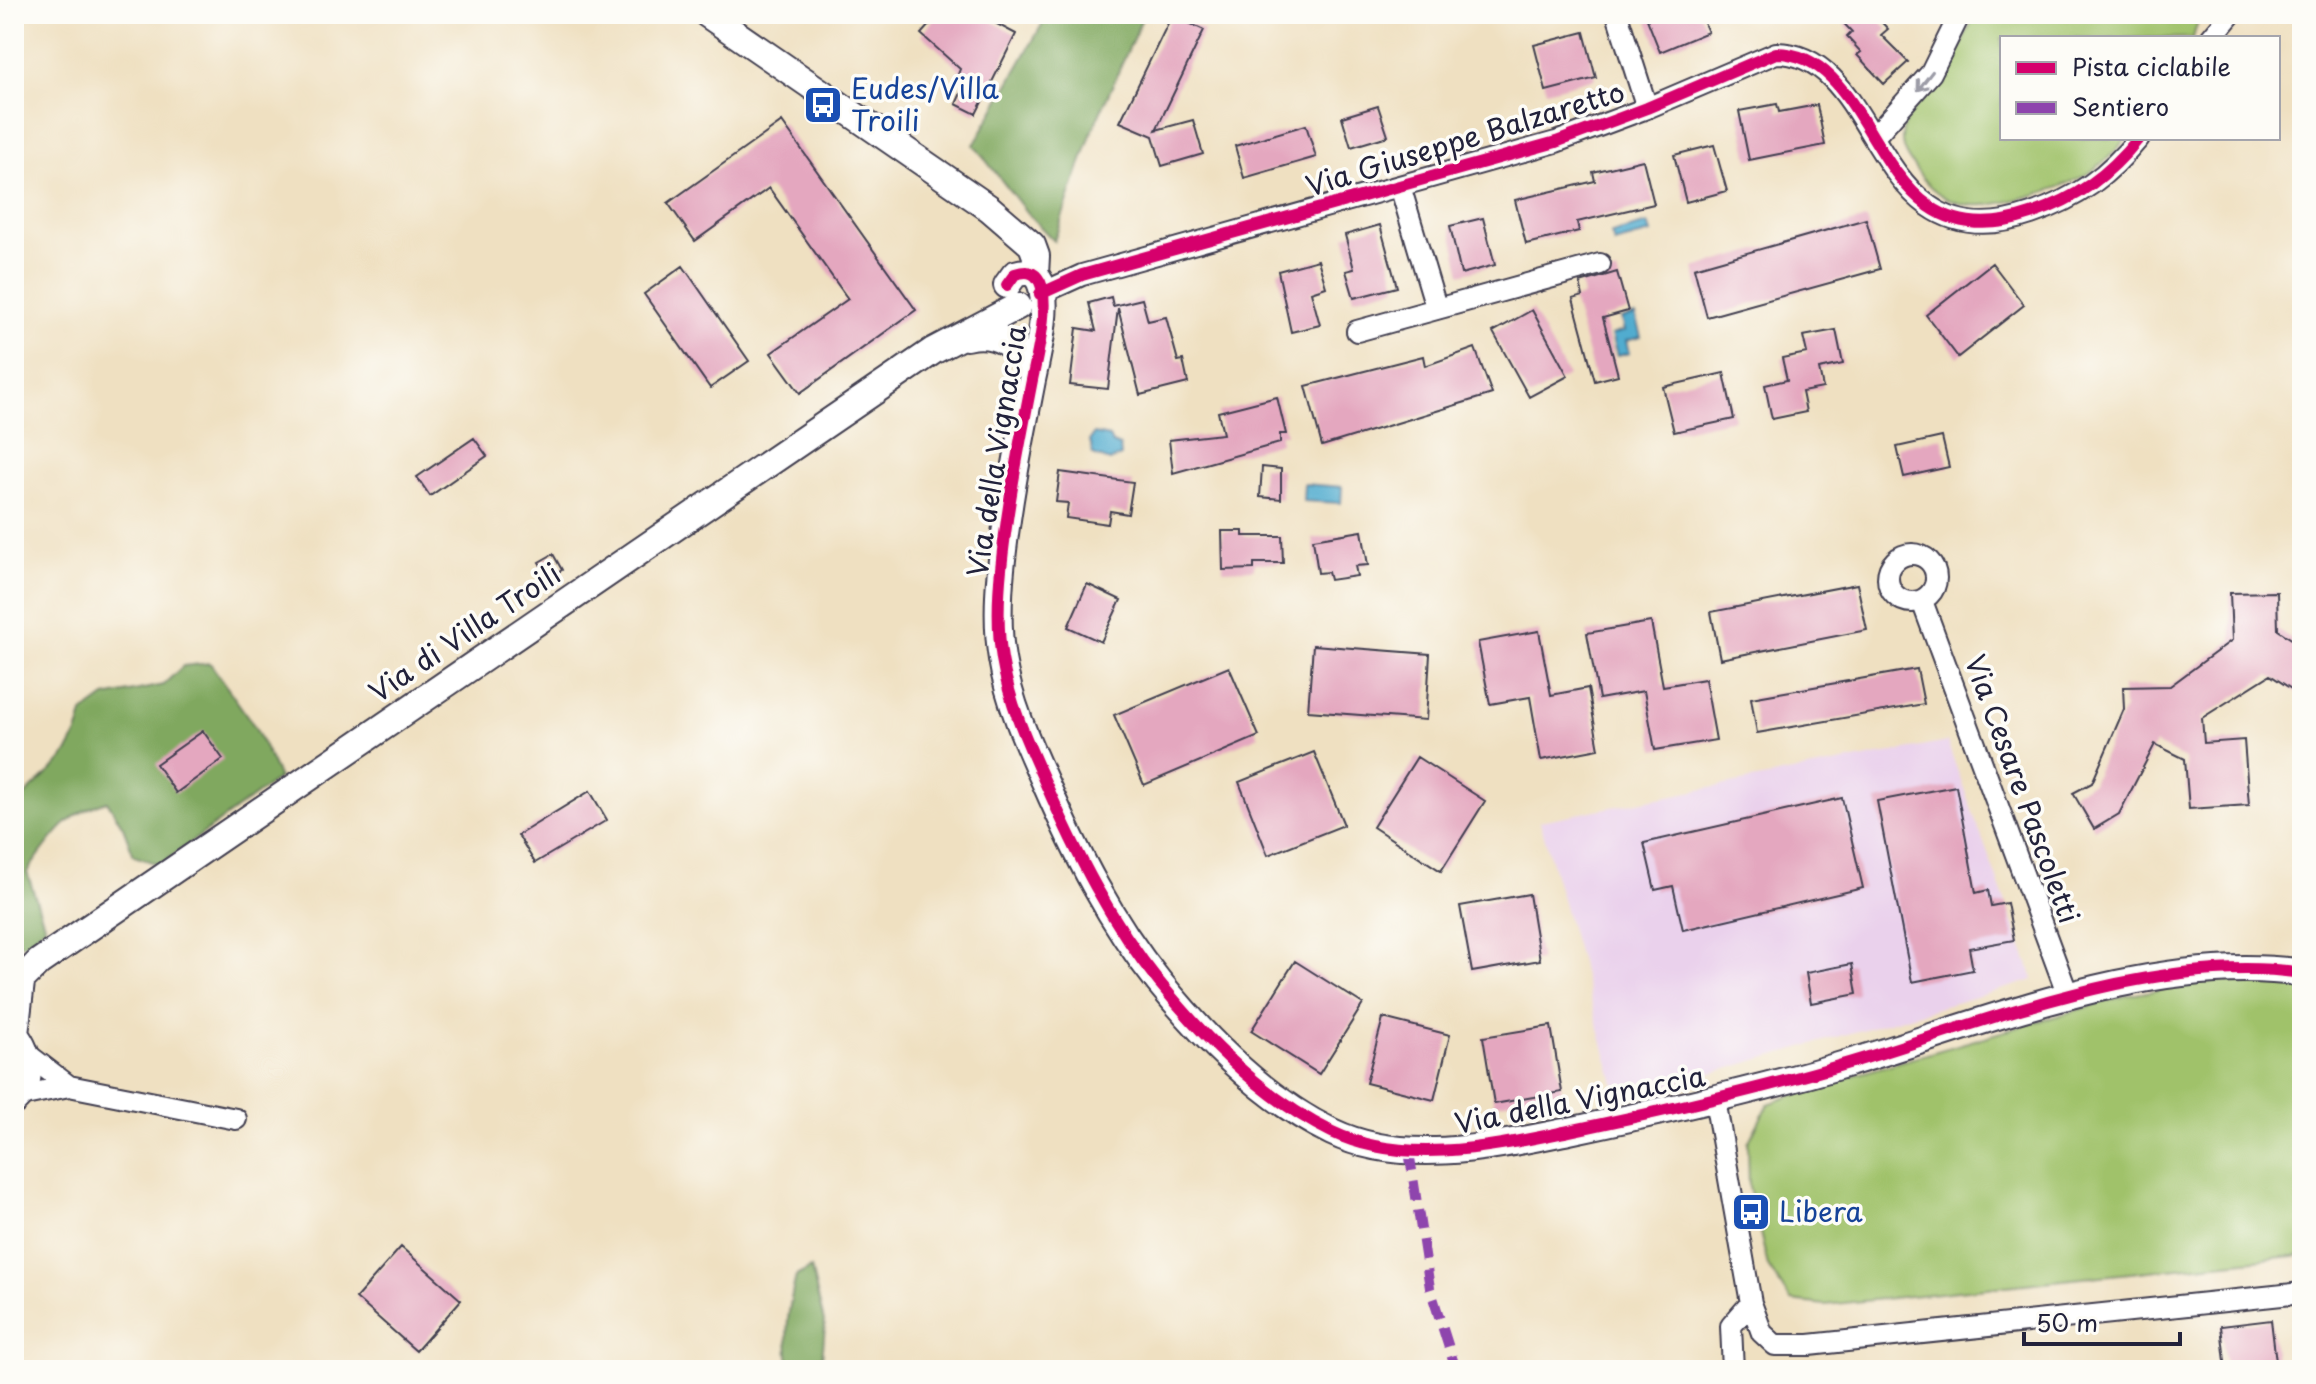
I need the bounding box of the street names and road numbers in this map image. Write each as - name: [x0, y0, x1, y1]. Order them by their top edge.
- street label: Via Giuseppe Balzaretto: [1300, 69, 1629, 206]
- street label: Via della Vignaccia: [954, 321, 1037, 580]
- street label: Via di Villa Troili: [360, 551, 569, 712]
- street label: Via Cesare Pascoletti: [1955, 648, 2092, 929]
- street label: Via della Vignaccia: [1451, 1053, 1710, 1144]

